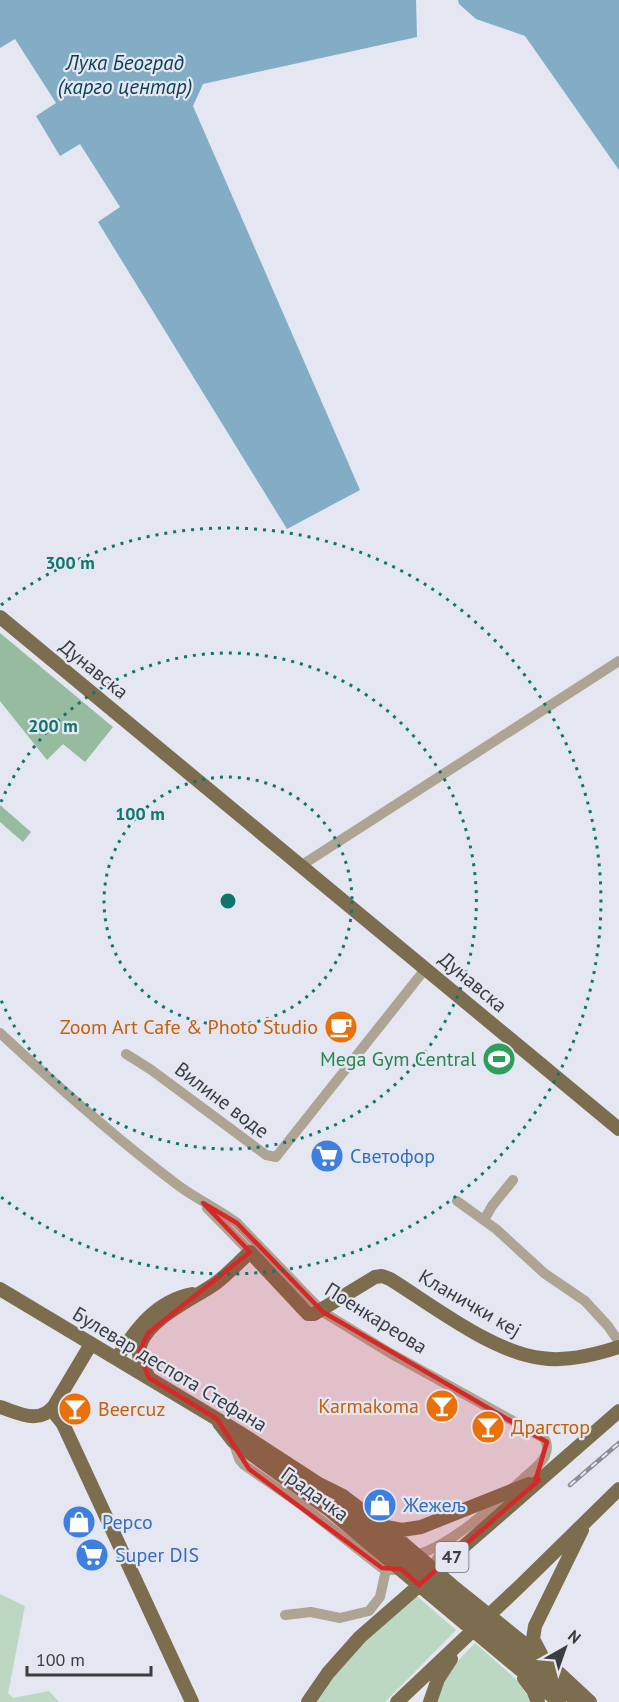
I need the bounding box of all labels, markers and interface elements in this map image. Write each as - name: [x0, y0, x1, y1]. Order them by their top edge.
- water label: Лука Београд (карго центар): [58, 49, 192, 100]
- text: 300 m: [45, 551, 95, 574]
- street label: Дунавска: [54, 633, 134, 705]
- text: 200 m: [28, 714, 78, 737]
- text: 100 m: [115, 802, 165, 825]
- centre of rings: [218, 891, 238, 911]
- street label: Дунавска: [433, 946, 513, 1018]
- cafe icon: Zoom Art Cafe & Photo Studio: [323, 1009, 359, 1045]
- place label: Zoom Art Cafe & Photo Studio: [60, 1014, 318, 1040]
- sports icon: Mega Gym Central: [481, 1041, 517, 1077]
- place label: Mega Gym Central: [320, 1046, 476, 1072]
- street label: Вилине воде: [170, 1056, 274, 1144]
- supermarket icon: Светофор: [309, 1138, 345, 1174]
- place label: Светофор: [350, 1143, 435, 1169]
- street label: Кланички кеј: [414, 1263, 526, 1343]
- street label: Поенкареова: [320, 1276, 432, 1360]
- street label: Булевар деспота Стефана: [68, 1301, 272, 1437]
- bar icon: Karmakoma: [424, 1388, 460, 1424]
- bar icon: Beercuz: [57, 1391, 93, 1427]
- place label: Karmakoma: [318, 1393, 419, 1419]
- place label: Beercuz: [98, 1396, 165, 1422]
- bar icon: Драгстор: [470, 1409, 506, 1445]
- place label: Драгстор: [511, 1414, 590, 1440]
- street label: Градачка: [276, 1461, 354, 1527]
- shop icon: Жежељ: [362, 1487, 398, 1523]
- place label: Жежељ: [402, 1492, 466, 1518]
- shop icon: Pepco: [61, 1504, 97, 1540]
- place label: Pepco: [102, 1509, 153, 1535]
- supermarket icon: Super DIS: [74, 1537, 110, 1573]
- place label: Super DIS: [115, 1542, 199, 1568]
- road number: 47: [436, 1542, 468, 1572]
- north arrow: [535, 1618, 595, 1678]
- text: N: [564, 1625, 585, 1648]
- scale bar: [27, 1639, 152, 1677]
- text: 100 m: [36, 1648, 85, 1671]

